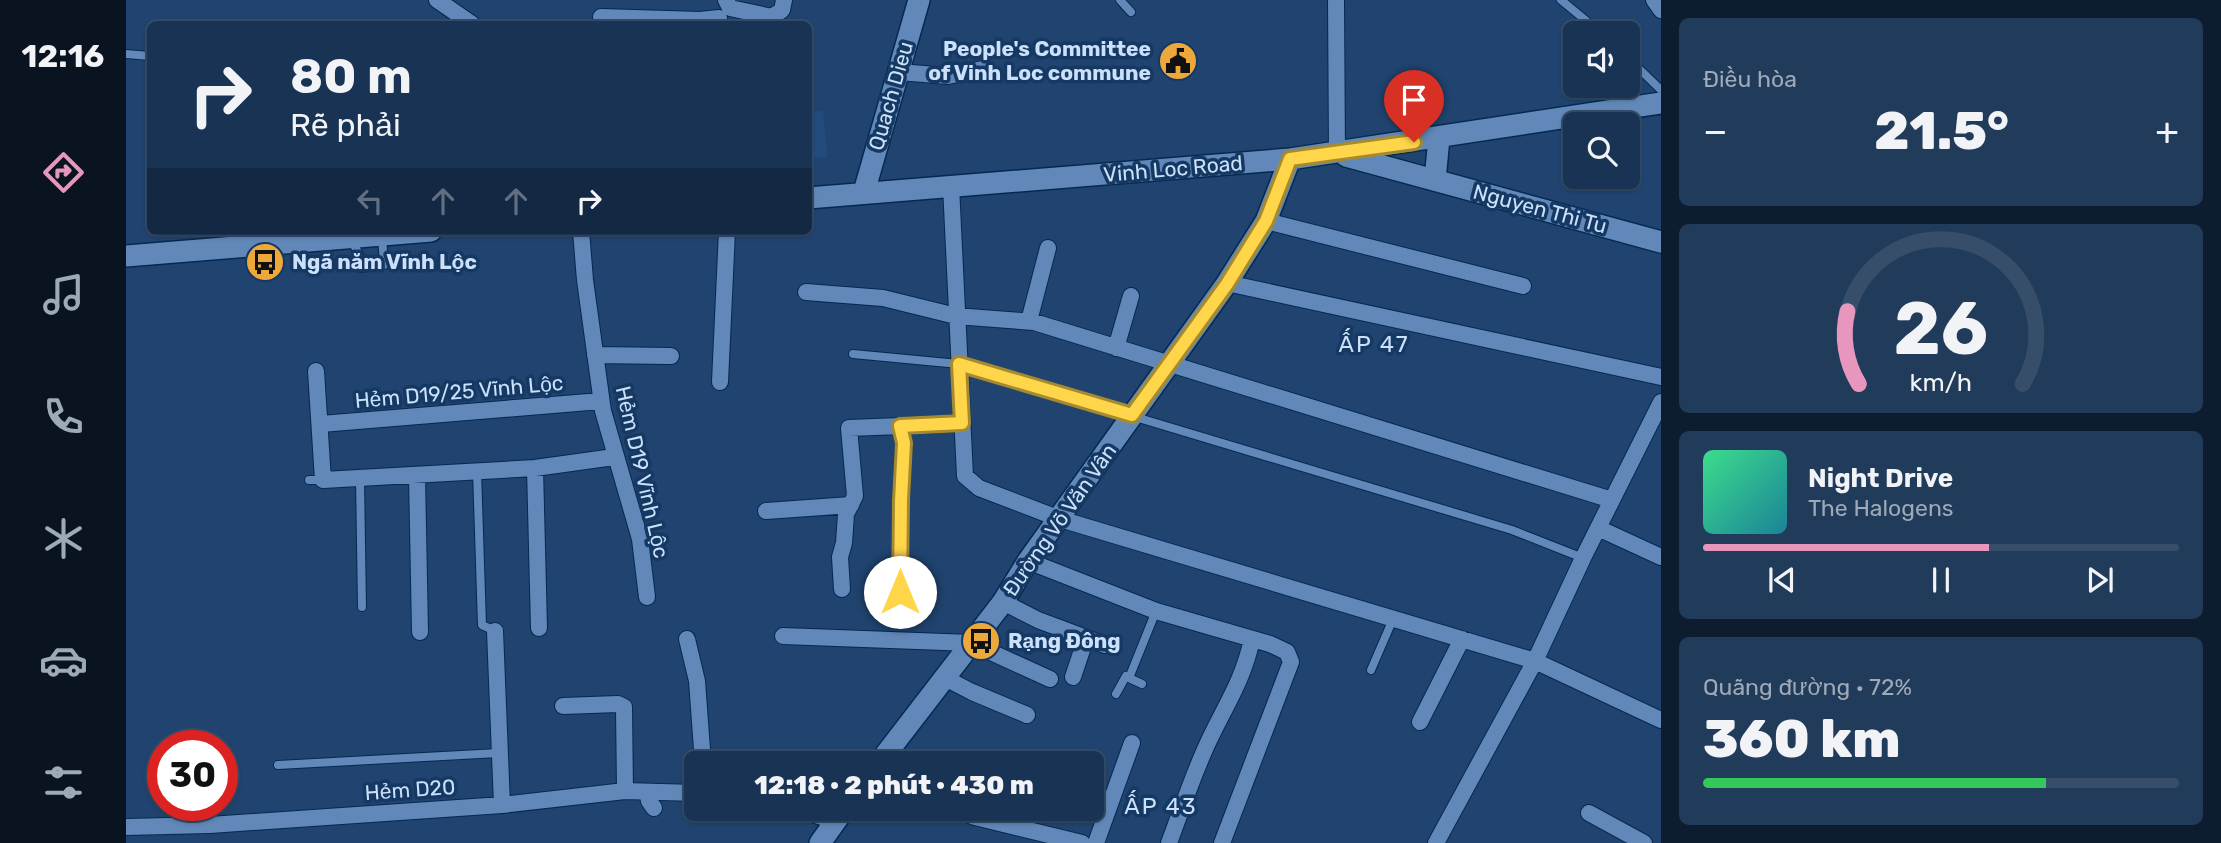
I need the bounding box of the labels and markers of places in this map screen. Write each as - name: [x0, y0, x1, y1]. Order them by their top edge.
- place label: People's Committee of Vinh Loc commune: [928, 36, 1151, 85]
- public building icon: People's Committee of Vinh Loc commune: [1157, 40, 1199, 82]
- pin: [1384, 70, 1444, 142]
- bus stop icon: Ngã năm Vĩnh Lộc: [244, 241, 286, 283]
- place label: Ngã năm Vĩnh Lộc: [292, 249, 477, 274]
- bus stop icon: Rạng Đông: [960, 620, 1002, 662]
- place label: Rạng Đông: [1008, 628, 1121, 653]

